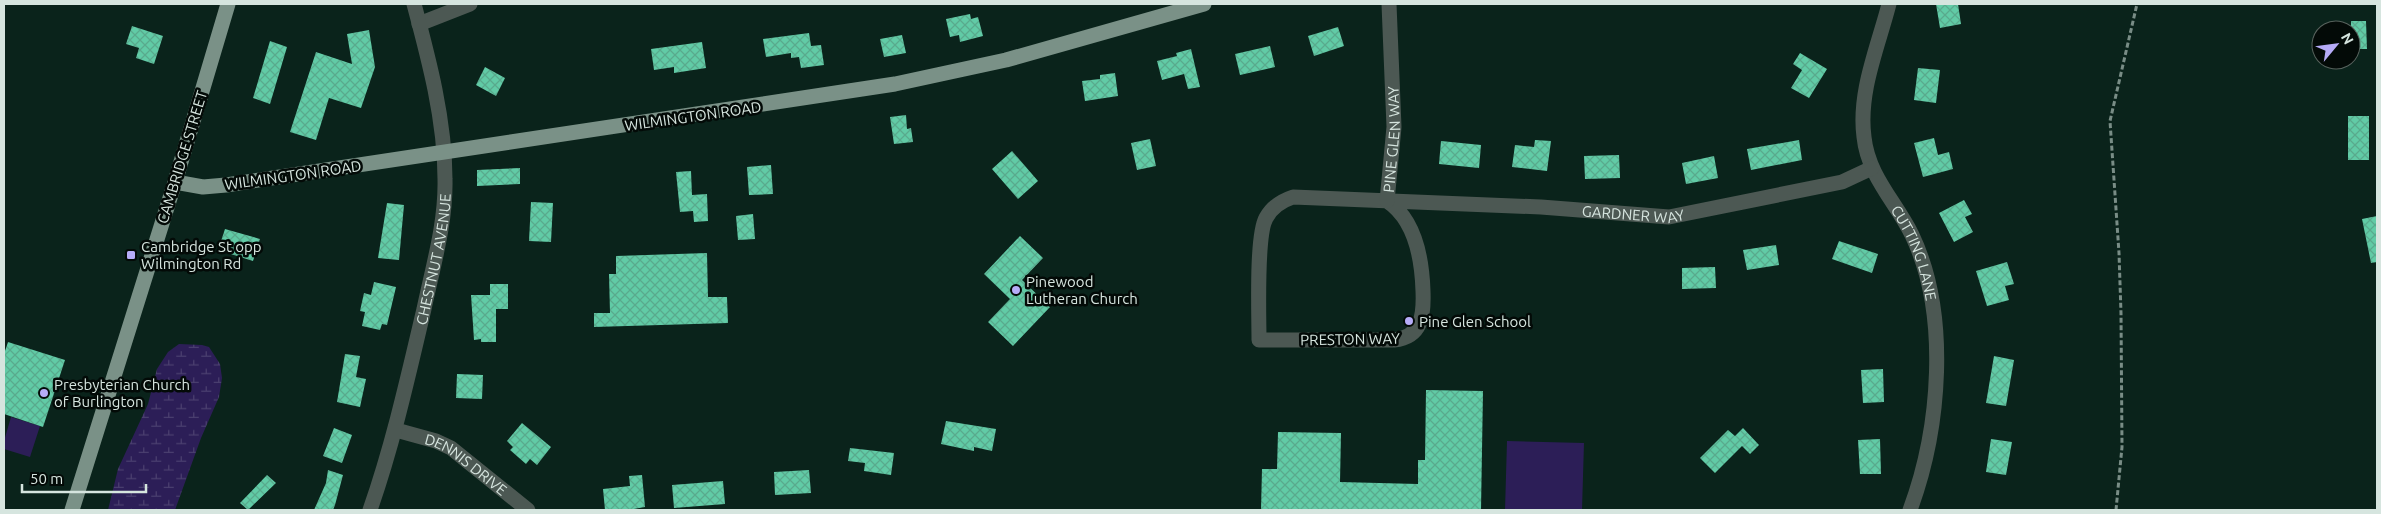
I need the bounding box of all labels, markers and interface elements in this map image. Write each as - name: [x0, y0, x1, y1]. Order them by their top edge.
- north arrow: [2311, 20, 2361, 70]
- text: N: [2338, 30, 2357, 47]
- street label: PINE GLEN WAY: [1379, 85, 1403, 193]
- street label: CAMBRIDGE STREET: [154, 88, 211, 226]
- street label: WILMINGTON ROAD: [624, 98, 762, 134]
- street label: WILMINGTON ROAD: [224, 157, 362, 193]
- street label: CHESTNUT AVENUE: [412, 193, 453, 326]
- street label: GARDNER WAY: [1581, 202, 1686, 226]
- street label: CUTTING LANE: [1888, 202, 1940, 302]
- place label: Cambridge St opp Wilmington Rd: [141, 238, 262, 272]
- marker: Cambridge St opp Wilmington Rd: [125, 249, 137, 261]
- place label: Pinewood Lutheran Church: [1026, 273, 1138, 307]
- marker: Pinewood Lutheran Church: [1010, 284, 1022, 296]
- place label: Pine Glen School: [1419, 313, 1531, 330]
- marker: Pine Glen School: [1403, 315, 1415, 327]
- street label: PRESTON WAY: [1300, 330, 1400, 348]
- place label: Presbyterian Church of Burlington: [54, 376, 190, 410]
- marker: Presbyterian Church of Burlington: [38, 387, 50, 399]
- street label: DENNIS DRIVE: [423, 430, 511, 498]
- scale bar: [22, 462, 146, 494]
- text: 50 m: [30, 470, 63, 487]

